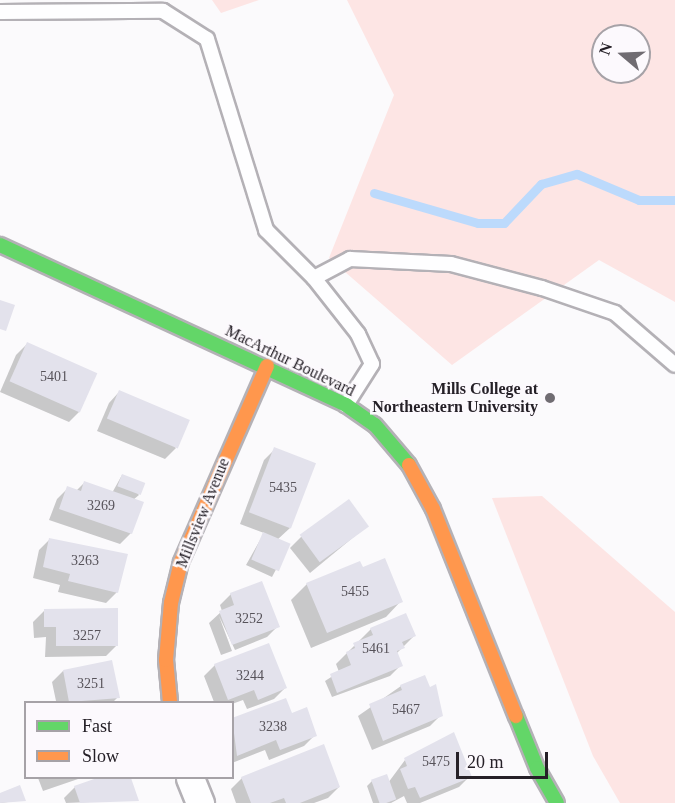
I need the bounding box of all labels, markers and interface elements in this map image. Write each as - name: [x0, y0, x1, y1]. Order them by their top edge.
- north arrow: [591, 24, 651, 84]
- text: N: [595, 40, 615, 57]
- street label: MacArthur Boulevard: [222, 321, 358, 401]
- house number: 5401: [40, 369, 68, 385]
- place label: Mills College at Northeastern University: [372, 379, 538, 417]
- marker: Mills College at Northeastern University: [543, 391, 557, 405]
- street label: Millsview Avenue: [172, 455, 234, 571]
- house number: 5435: [269, 480, 297, 496]
- house number: 3269: [87, 498, 115, 514]
- house number: 3263: [71, 553, 99, 569]
- house number: 5455: [341, 584, 369, 600]
- house number: 3252: [235, 611, 263, 627]
- house number: 3257: [73, 628, 101, 644]
- house number: 5461: [362, 641, 390, 657]
- house number: 3244: [236, 668, 264, 684]
- house number: 3251: [77, 676, 105, 692]
- legend: [24, 701, 234, 779]
- house number: 5467: [392, 702, 420, 718]
- text: Fast: [82, 716, 112, 736]
- house number: 3238: [259, 719, 287, 735]
- scale bar: [459, 740, 550, 778]
- text: Slow: [82, 746, 119, 766]
- text: 20 m: [467, 752, 504, 772]
- house number: 5475: [422, 754, 450, 770]

